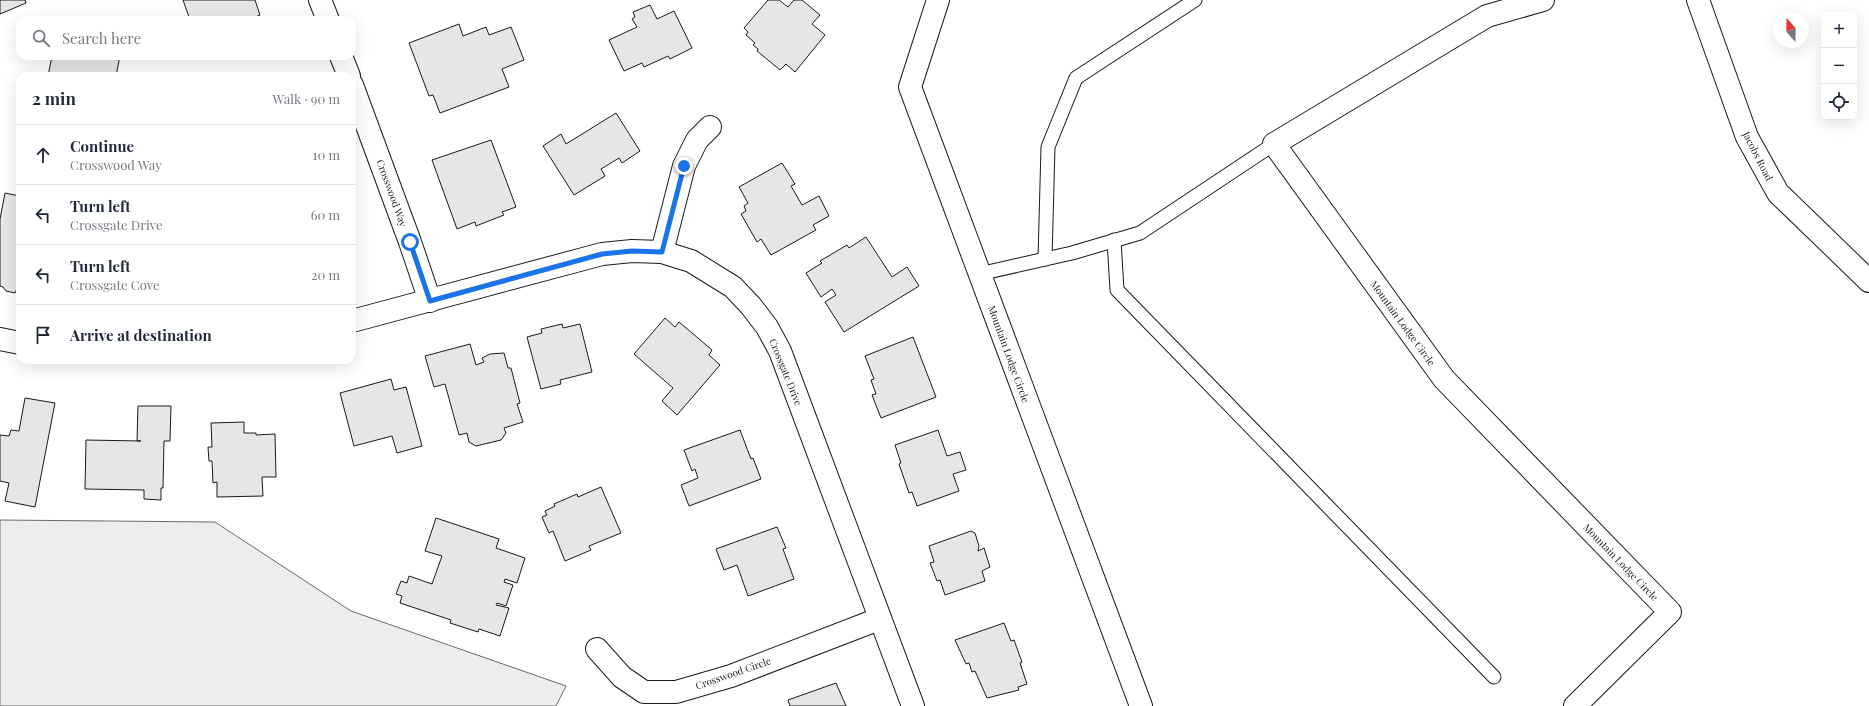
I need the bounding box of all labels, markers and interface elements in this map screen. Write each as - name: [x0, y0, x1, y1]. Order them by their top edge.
- north arrow: [1773, 12, 1809, 48]
- map controls: [1821, 12, 1857, 120]
- button: +: [1821, 12, 1857, 48]
- search box: [16, 16, 356, 60]
- icon: search: [30, 27, 52, 49]
- text: Search here: [62, 28, 141, 48]
- button: −: [1821, 48, 1857, 84]
- button: locate: [1821, 84, 1857, 120]
- text: 2 min: [32, 87, 76, 109]
- text: Walk · 90 m: [273, 90, 340, 107]
- street label: Jacobs Road: [1739, 128, 1777, 183]
- text: Continue: [70, 136, 134, 156]
- icon: ahead: [32, 144, 54, 166]
- text: 10 m: [313, 146, 340, 163]
- text: Crosswood Way: [70, 156, 162, 173]
- street label: Crosswood Way: [373, 157, 411, 229]
- route end: [675, 157, 693, 175]
- text: Turn left: [70, 196, 131, 216]
- icon: left: [32, 204, 54, 226]
- text: 60 m: [311, 206, 340, 223]
- text: Crossgate Drive: [70, 216, 163, 233]
- route start: [401, 233, 419, 251]
- text: Turn left: [70, 256, 131, 276]
- icon: left: [32, 264, 54, 286]
- text: 20 m: [311, 266, 340, 283]
- text: Crossgate Cove: [70, 276, 160, 293]
- street label: Mountain Lodge Circle: [1367, 277, 1439, 369]
- street label: Mountain Lodge Circle: [985, 304, 1033, 404]
- icon: arrive: [32, 324, 54, 346]
- text: Arrive at destination: [70, 325, 212, 345]
- street label: Crossgate Drive: [766, 336, 806, 408]
- street label: Mountain Lodge Circle: [1580, 520, 1662, 604]
- street label: Crosswood Circle: [693, 653, 773, 693]

